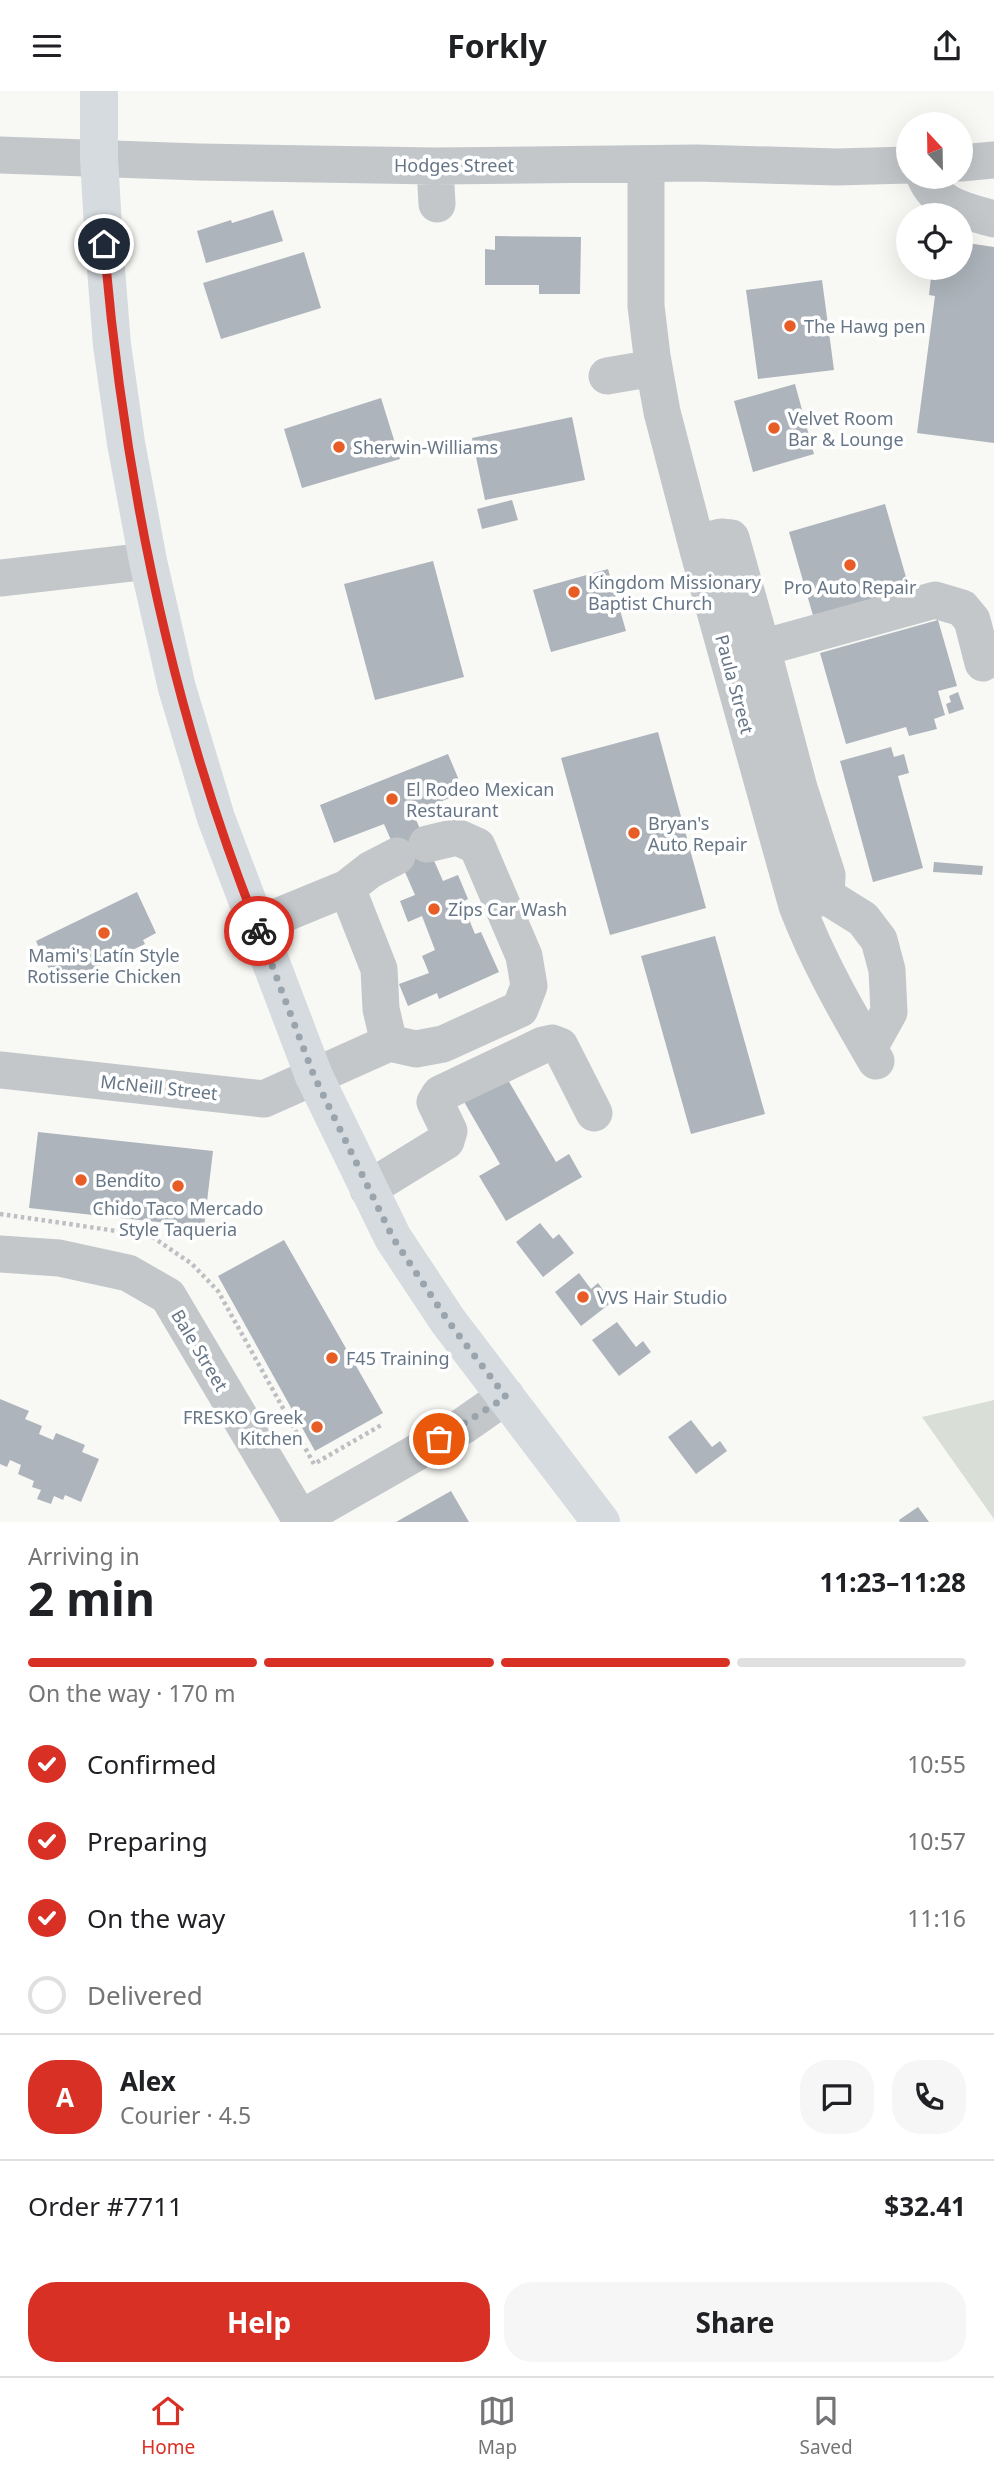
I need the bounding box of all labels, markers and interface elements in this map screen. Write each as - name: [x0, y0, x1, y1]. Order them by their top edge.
- text: Forkly: [447, 24, 547, 67]
- icon: menu: [28, 27, 66, 65]
- icon: share: [928, 27, 966, 65]
- north arrow: [896, 112, 973, 189]
- map controls: [896, 112, 973, 280]
- street label: Hodges Street: [394, 153, 515, 177]
- button: locate: [896, 203, 973, 280]
- pin: [74, 214, 134, 274]
- icon: home: [85, 225, 123, 263]
- place label: The Hawg pen: [804, 314, 926, 338]
- marker: The Hawg pen: [782, 318, 798, 334]
- place label: Velvet Room Bar & Lounge: [788, 406, 904, 451]
- marker: Velvet Room Bar & Lounge: [766, 420, 782, 436]
- place label: Sherwin-Williams: [353, 435, 498, 459]
- marker: Sherwin-Williams: [331, 439, 347, 455]
- marker: Pro Auto Repair: [842, 557, 858, 573]
- place label: Kingdom Missionary Baptist Church: [588, 570, 762, 615]
- place label: Pro Auto Repair: [784, 575, 917, 599]
- marker: Kingdom Missionary Baptist Church: [566, 584, 582, 600]
- street label: Paula Street: [710, 632, 760, 737]
- place label: El Rodeo Mexican Restaurant: [406, 777, 554, 822]
- marker: El Rodeo Mexican Restaurant: [384, 791, 400, 807]
- place label: Bryan's Auto Repair: [648, 811, 748, 856]
- marker: Bryan's Auto Repair: [626, 825, 642, 841]
- courier: [224, 896, 294, 966]
- place label: Zips Car Wash: [448, 897, 567, 921]
- marker: Zips Car Wash: [426, 901, 442, 917]
- icon: bike: [240, 912, 278, 950]
- marker: Mami's Latín Style Rotisserie Chicken: [96, 925, 112, 941]
- place label: Mami's Latín Style Rotisserie Chicken: [27, 943, 181, 988]
- street label: McNeill Street: [99, 1069, 219, 1105]
- place label: Bendito: [95, 1168, 161, 1192]
- marker: Bendito: [73, 1172, 89, 1188]
- marker: Chido Taco Mercado Style Taqueria: [170, 1178, 186, 1194]
- place label: Chido Taco Mercado Style Taqueria: [93, 1196, 263, 1241]
- place label: VVS Hair Studio: [597, 1285, 727, 1309]
- marker: VVS Hair Studio: [575, 1289, 591, 1305]
- street label: Bale Street: [166, 1305, 234, 1396]
- place label: F45 Training: [346, 1346, 450, 1370]
- marker: F45 Training: [324, 1350, 340, 1366]
- place label: FRESKO Greek Kitchen: [183, 1405, 303, 1450]
- pin: [409, 1409, 469, 1469]
- marker: FRESKO Greek Kitchen: [309, 1419, 325, 1435]
- icon: bag: [420, 1420, 458, 1458]
- text: Arriving in: [28, 1540, 140, 1572]
- text: 11:23–11:28: [819, 1564, 966, 1600]
- text: 2 min: [28, 1567, 155, 1629]
- text: On the way · 170 m: [28, 1677, 235, 1709]
- icon: check: [28, 1745, 66, 1783]
- text: Confirmed: [87, 1746, 217, 1782]
- text: 10:55: [907, 1748, 966, 1780]
- icon: check: [28, 1822, 66, 1860]
- text: Preparing: [87, 1823, 208, 1859]
- text: 10:57: [907, 1825, 966, 1857]
- icon: check: [28, 1899, 66, 1937]
- text: On the way: [87, 1900, 225, 1936]
- text: 11:16: [907, 1902, 966, 1934]
- text: Delivered: [87, 1977, 203, 2013]
- button: chat: [800, 2060, 874, 2134]
- button: phone: [892, 2060, 966, 2134]
- text: Alex: [120, 2063, 176, 2099]
- text: A: [56, 2079, 74, 2115]
- text: Courier · 4.5: [120, 2099, 251, 2131]
- text: Order #7711: [28, 2188, 183, 2224]
- text: $32.41: [884, 2188, 966, 2224]
- button: Help: [28, 2282, 490, 2362]
- button: Share: [504, 2282, 966, 2362]
- tab: Home: [141, 2392, 195, 2460]
- tab: Map: [478, 2392, 517, 2460]
- tab: Saved: [800, 2392, 853, 2460]

